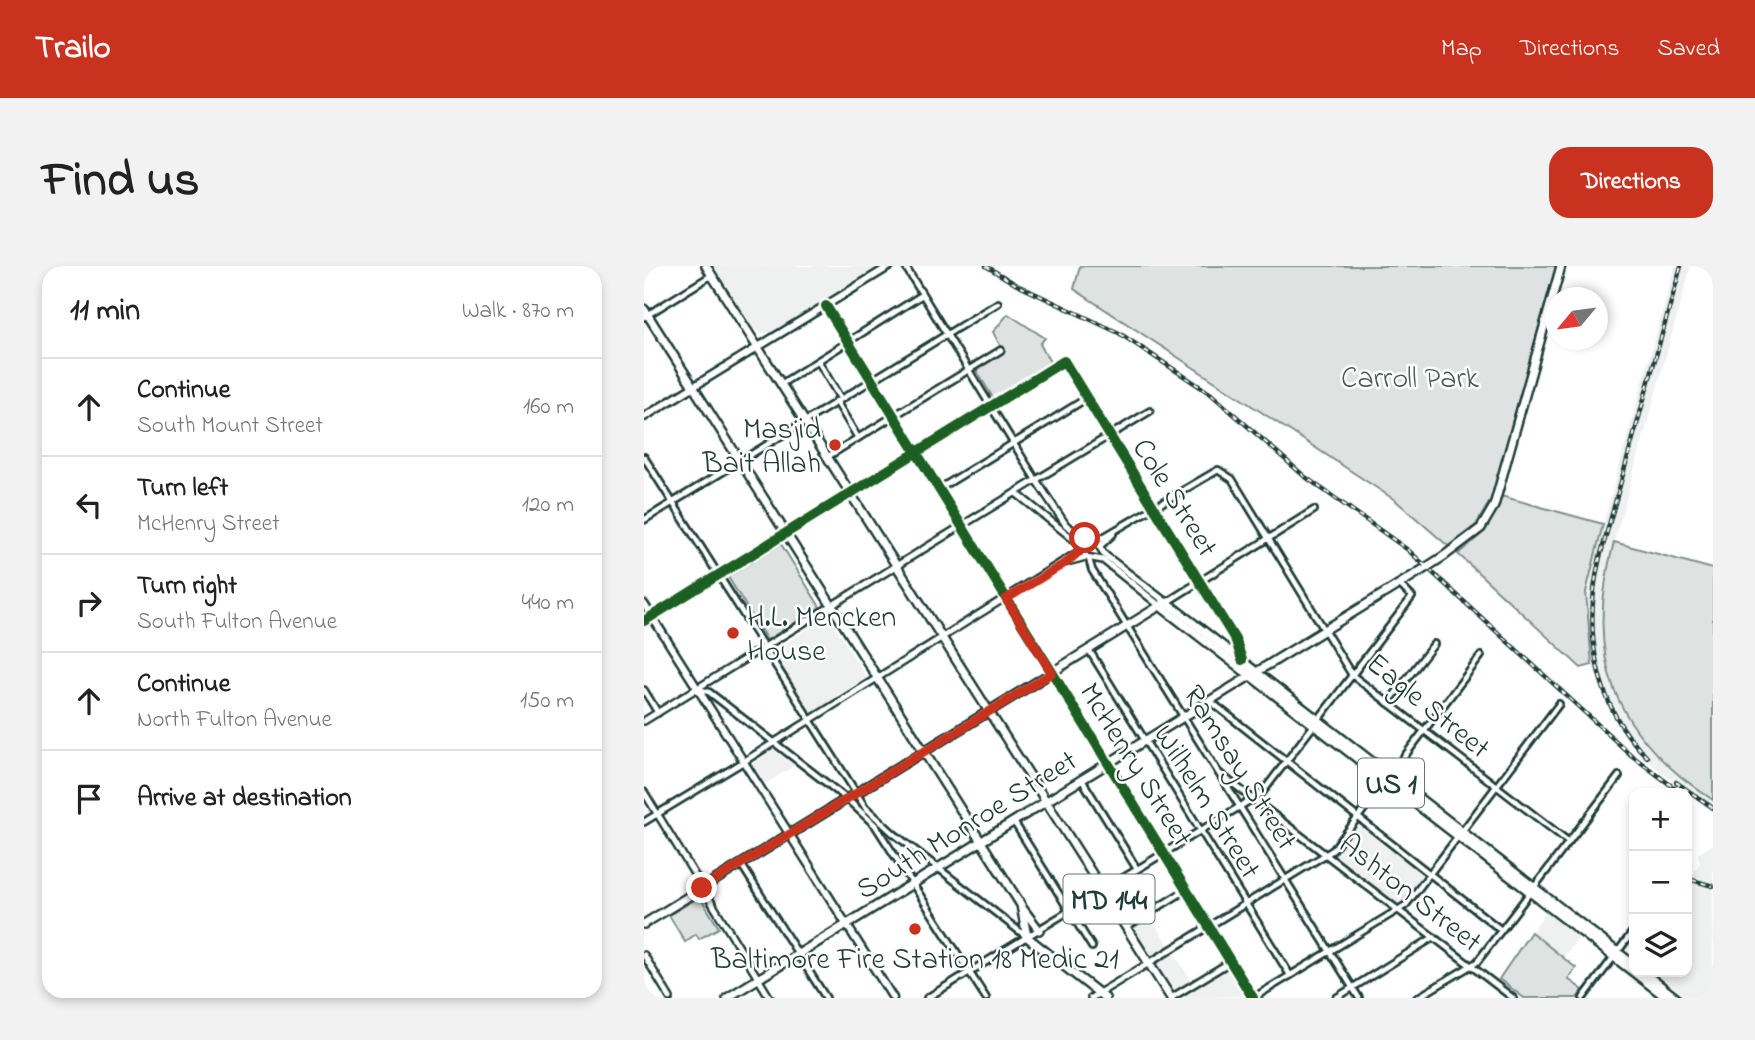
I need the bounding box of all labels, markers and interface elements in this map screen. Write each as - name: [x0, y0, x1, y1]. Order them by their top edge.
- text: Trailo: [35, 25, 111, 73]
- text: Map: [1441, 32, 1482, 67]
- text: Directions: [1520, 32, 1619, 67]
- text: Saved: [1657, 32, 1720, 67]
- text: Find us: [42, 146, 199, 218]
- button: Directions: [1549, 147, 1713, 218]
- north arrow: [1545, 287, 1608, 350]
- text: 11 min: [70, 290, 140, 334]
- text: Walk · 870 m: [462, 295, 574, 328]
- park label: Carroll Park: [1341, 358, 1480, 402]
- text: Continue: [137, 372, 230, 410]
- icon: ahead: [70, 388, 108, 426]
- text: 160 m: [523, 391, 574, 424]
- place label: Masjid Bait Allah: [702, 409, 821, 487]
- text: South Mount Street: [137, 410, 323, 443]
- street label: Cole Street: [1120, 431, 1227, 567]
- marker: Masjid Bait Allah: [827, 437, 843, 453]
- text: Turn left: [137, 470, 228, 508]
- icon: left: [70, 486, 108, 524]
- text: 120 m: [522, 489, 574, 522]
- text: McHenry Street: [137, 508, 280, 541]
- route start: [1069, 522, 1100, 553]
- text: Turn right: [137, 568, 237, 606]
- icon: right: [70, 584, 108, 622]
- text: 440 m: [522, 587, 574, 620]
- place label: H.L. Mencken House: [747, 597, 896, 675]
- text: South Fulton Avenue: [137, 606, 337, 639]
- marker: H.L. Mencken House: [725, 625, 741, 641]
- street label: Eagle Street: [1356, 644, 1499, 771]
- text: Continue: [137, 666, 230, 704]
- street label: McHenry Street: [1066, 675, 1202, 856]
- street label: Ramsay Street: [1170, 677, 1307, 860]
- icon: ahead: [70, 682, 108, 720]
- text: 150 m: [520, 685, 574, 718]
- text: North Fulton Avenue: [137, 704, 332, 737]
- street label: Wilhelm Street: [1141, 717, 1270, 888]
- street label: South Monroe Street: [848, 741, 1087, 912]
- road number: US 1: [1358, 758, 1424, 808]
- icon: arrive: [70, 780, 108, 818]
- text: Arrive at destination: [137, 780, 352, 818]
- map controls: [1629, 788, 1692, 977]
- button: +: [1629, 788, 1692, 851]
- street label: Ashton Street: [1328, 824, 1490, 965]
- button: −: [1629, 851, 1692, 914]
- route end: [686, 872, 717, 903]
- road number: MD 144: [1064, 874, 1154, 924]
- button: layers: [1629, 914, 1692, 977]
- marker: Baltimore Fire Station 18 Medic 21: [907, 921, 923, 937]
- place label: Baltimore Fire Station 18 Medic 21: [710, 939, 1119, 983]

